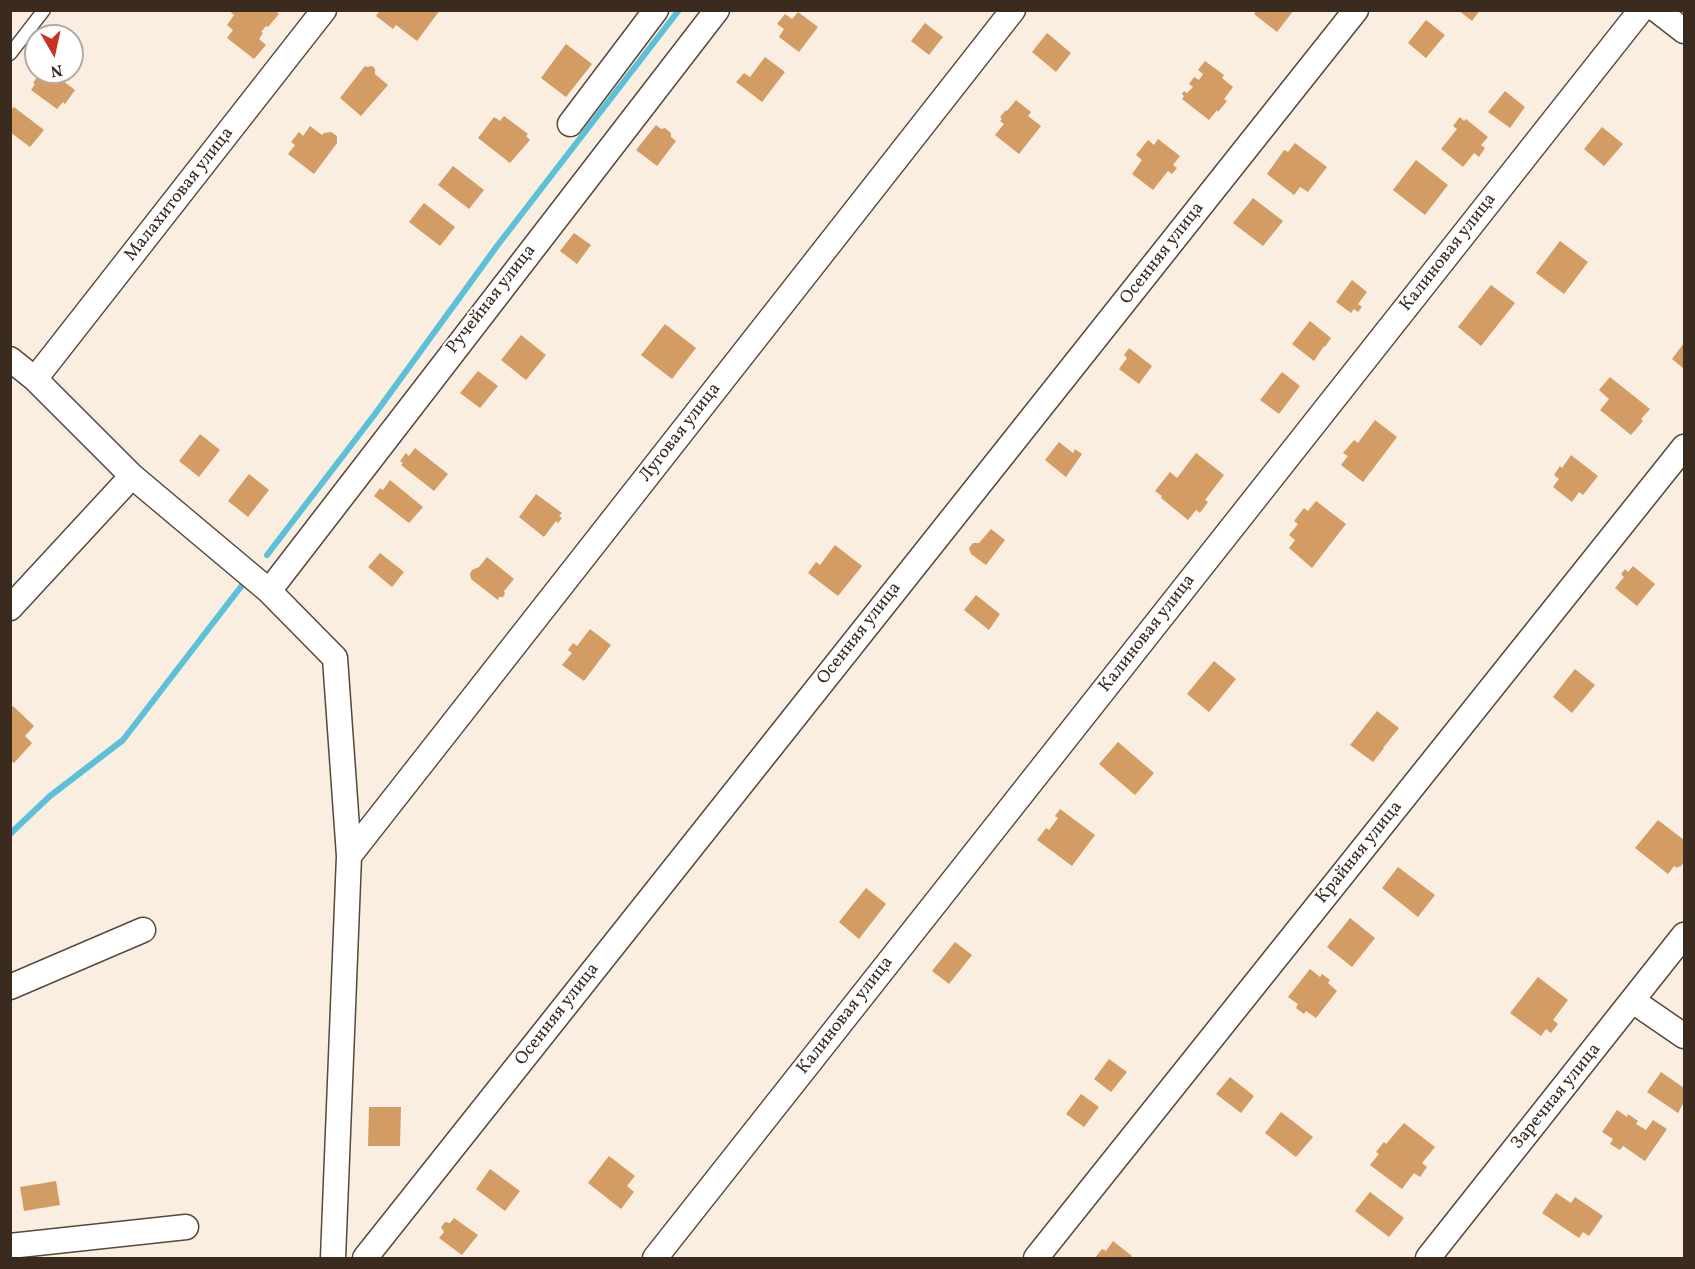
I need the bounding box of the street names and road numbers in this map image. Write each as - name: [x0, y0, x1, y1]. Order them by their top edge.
- street label: Малахитовая улица: [121, 124, 239, 266]
- street label: Калиновая улица: [1396, 190, 1502, 316]
- street label: Осенняя улица: [1116, 198, 1210, 310]
- street label: Ручейная улица: [443, 241, 541, 359]
- street label: Луговая улица: [636, 379, 726, 487]
- street label: Калиновая улица: [1095, 571, 1201, 697]
- street label: Осенняя улица: [813, 578, 907, 690]
- street label: Крайняя улица: [1312, 797, 1408, 909]
- street label: Калиновая улица: [793, 953, 899, 1079]
- street label: Осенняя улица: [511, 959, 605, 1071]
- street label: Заречная улица: [1508, 1040, 1606, 1154]

